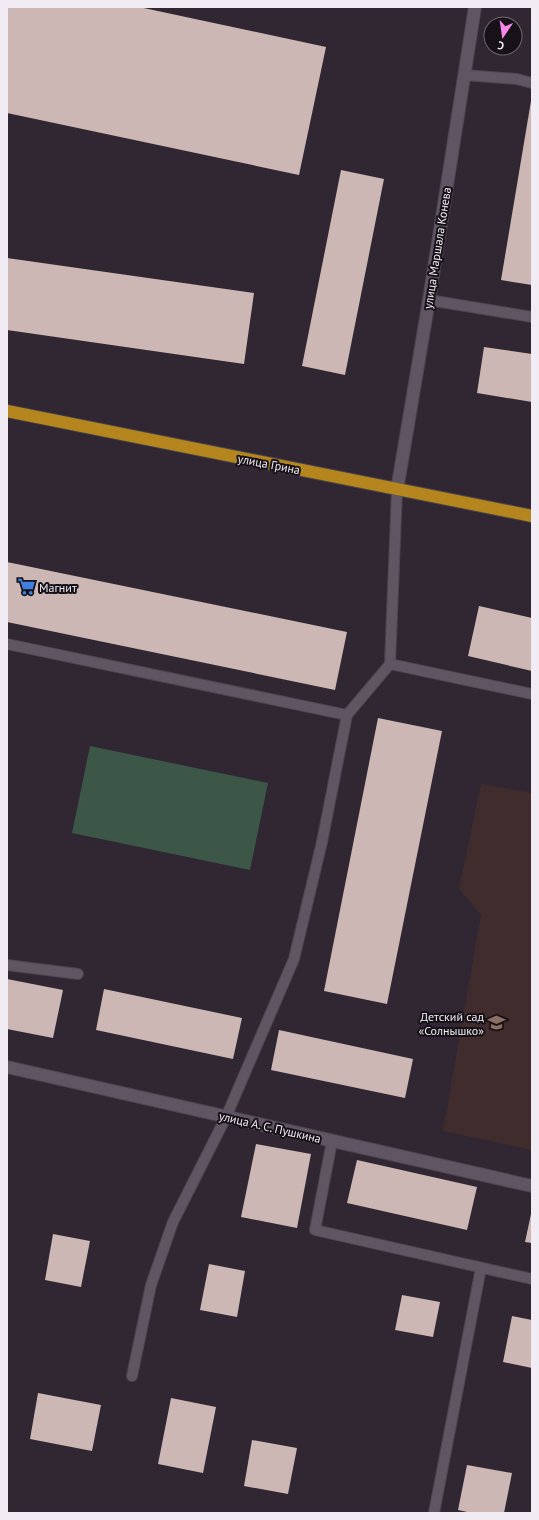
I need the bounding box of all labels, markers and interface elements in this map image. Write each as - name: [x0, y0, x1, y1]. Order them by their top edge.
- north arrow: [483, 16, 523, 56]
- text: С: [496, 38, 505, 53]
- street label: улица Маршала Конева: [420, 186, 454, 310]
- street label: улица Грина: [237, 451, 301, 477]
- supermarket icon: Магнит: [16, 577, 36, 597]
- place label: Магнит: [39, 580, 77, 595]
- place label: Детский сад «Солнышко»: [418, 1009, 485, 1038]
- school or university icon: Детский сад «Солнышко»: [487, 1013, 507, 1033]
- street label: улица А. С. Пушкина: [218, 1108, 323, 1146]

